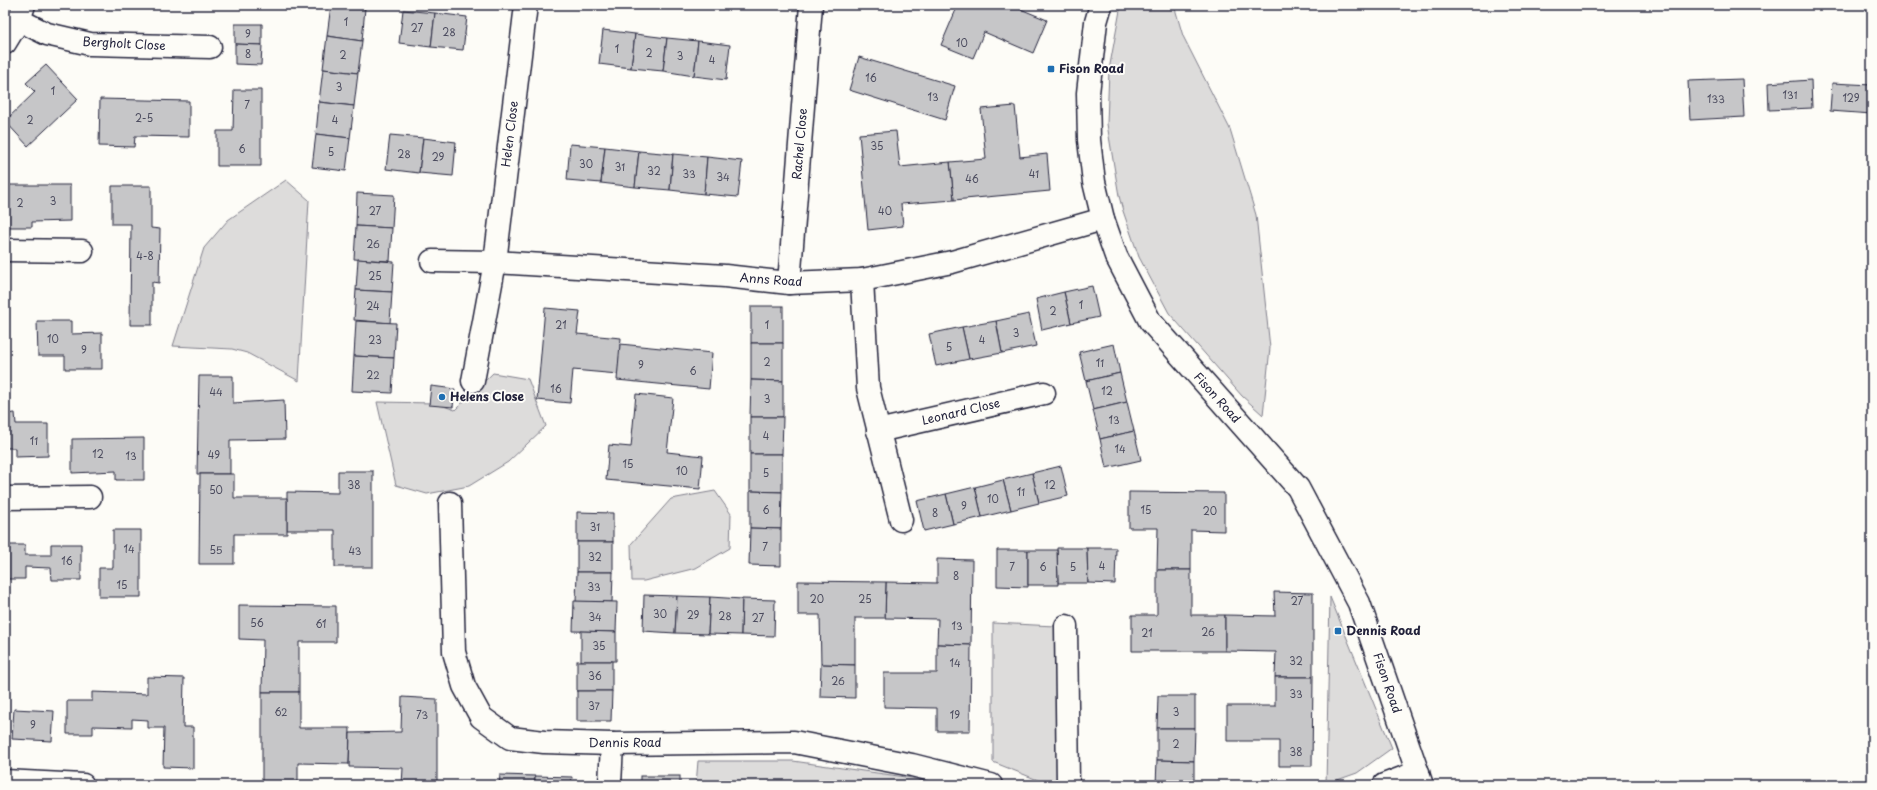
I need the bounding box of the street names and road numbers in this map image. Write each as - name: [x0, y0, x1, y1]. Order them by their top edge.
- street label: Bergholt Close: [82, 32, 166, 54]
- street label: Helen Close: [496, 100, 522, 168]
- street label: Rachel Close: [787, 107, 811, 180]
- street label: Anns Road: [739, 268, 803, 290]
- street label: Fison Road: [1190, 368, 1245, 427]
- street label: Leonard Close: [920, 393, 1002, 429]
- street label: Fison Road: [1369, 650, 1407, 715]
- street label: Dennis Road: [589, 733, 661, 751]

